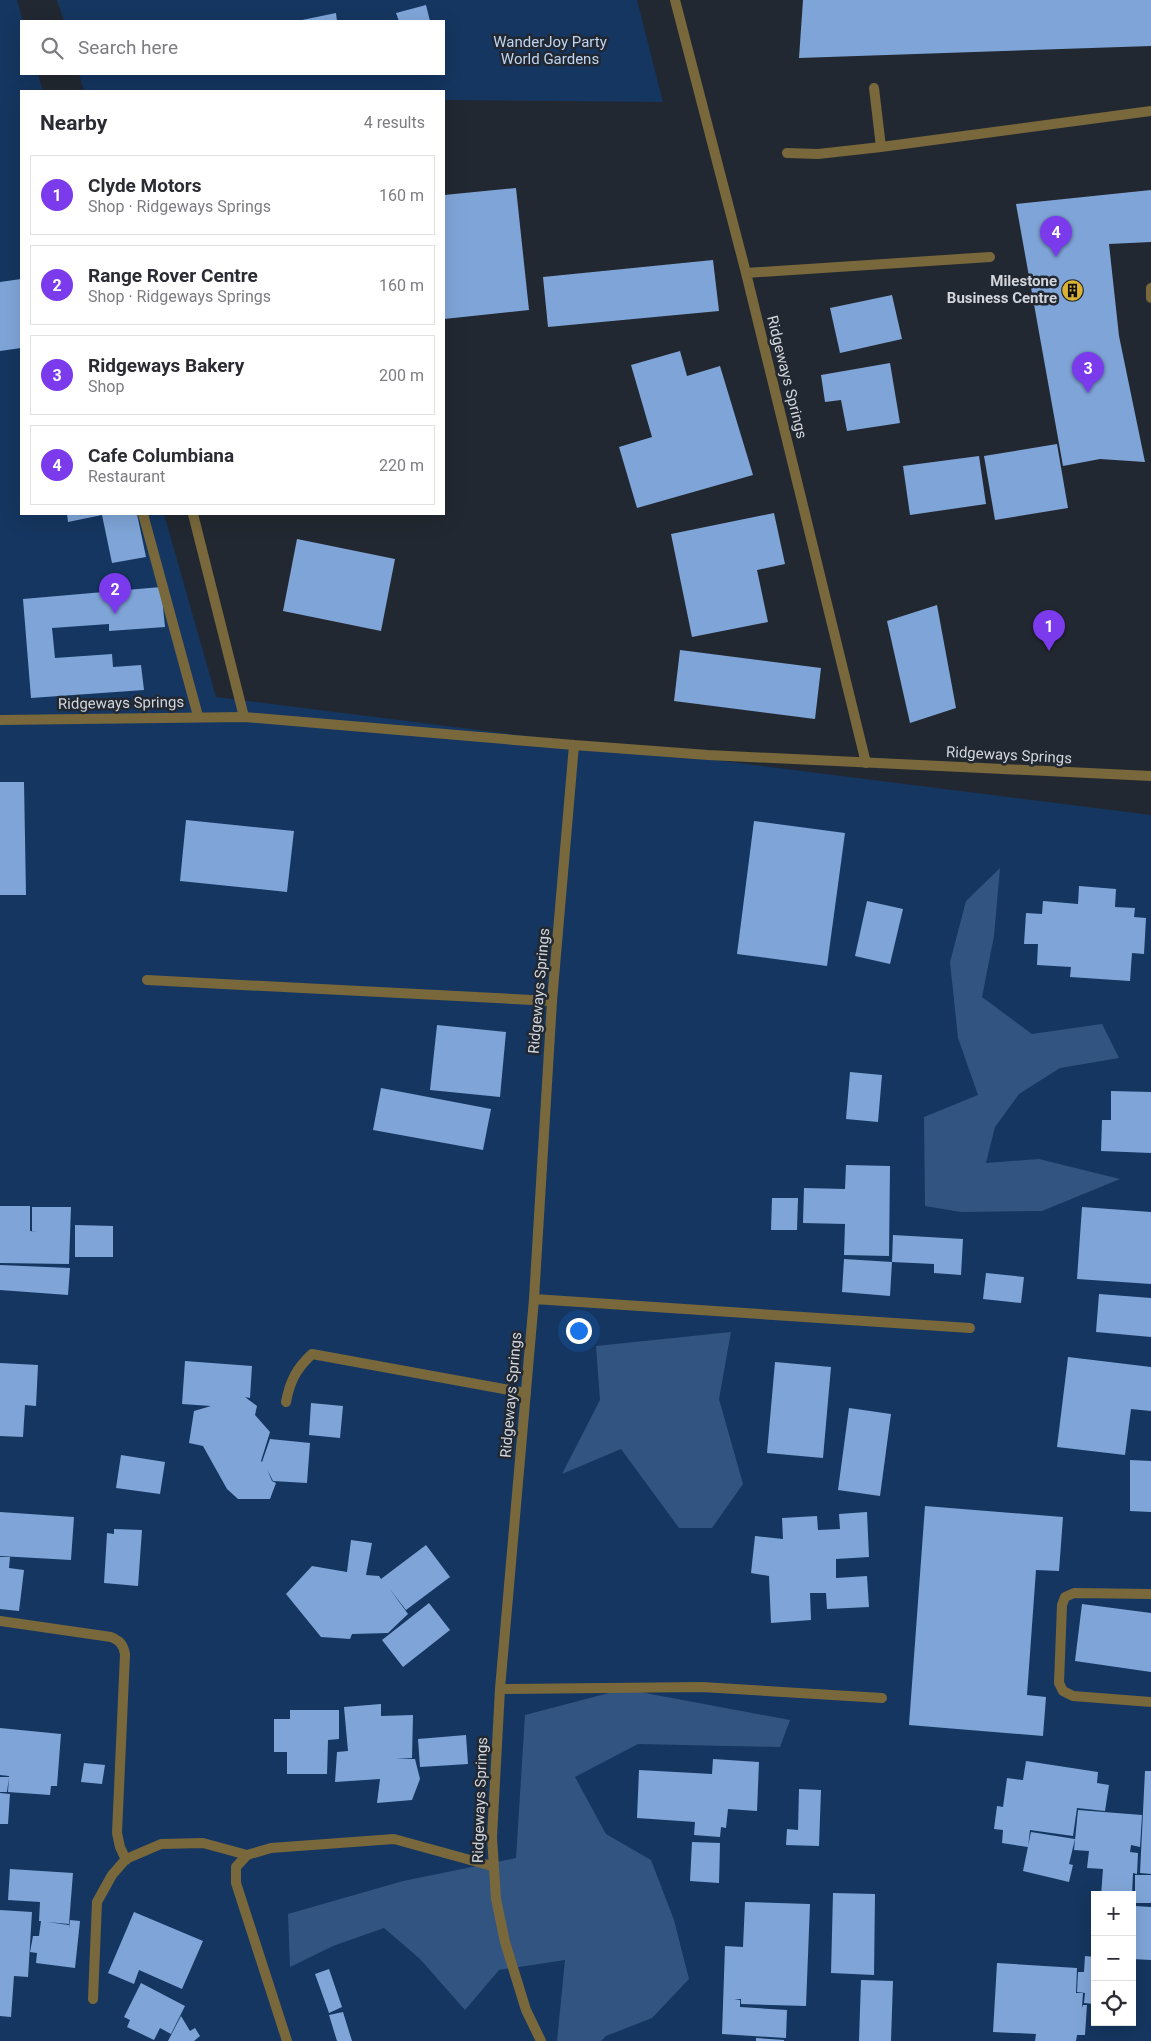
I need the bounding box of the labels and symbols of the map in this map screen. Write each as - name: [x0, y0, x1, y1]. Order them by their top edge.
- park label: WanderJoy Party World Gardens: [493, 33, 607, 68]
- pin: 4: [1040, 216, 1072, 257]
- place label: Milestone Business Centre: [947, 272, 1057, 307]
- building icon: Milestone Business Centre: [1061, 278, 1085, 302]
- street label: Ridgeways Springs: [763, 314, 811, 440]
- pin: 3: [1072, 352, 1104, 393]
- pin: 2: [99, 573, 131, 614]
- pin: 1: [1033, 610, 1065, 651]
- street label: Ridgeways Springs: [58, 693, 184, 713]
- street label: Ridgeways Springs: [946, 743, 1072, 767]
- street label: Ridgeways Springs: [525, 927, 553, 1055]
- your location: [566, 1318, 592, 1344]
- street label: Ridgeways Springs: [497, 1331, 525, 1459]
- street label: Ridgeways Springs: [469, 1737, 491, 1863]

